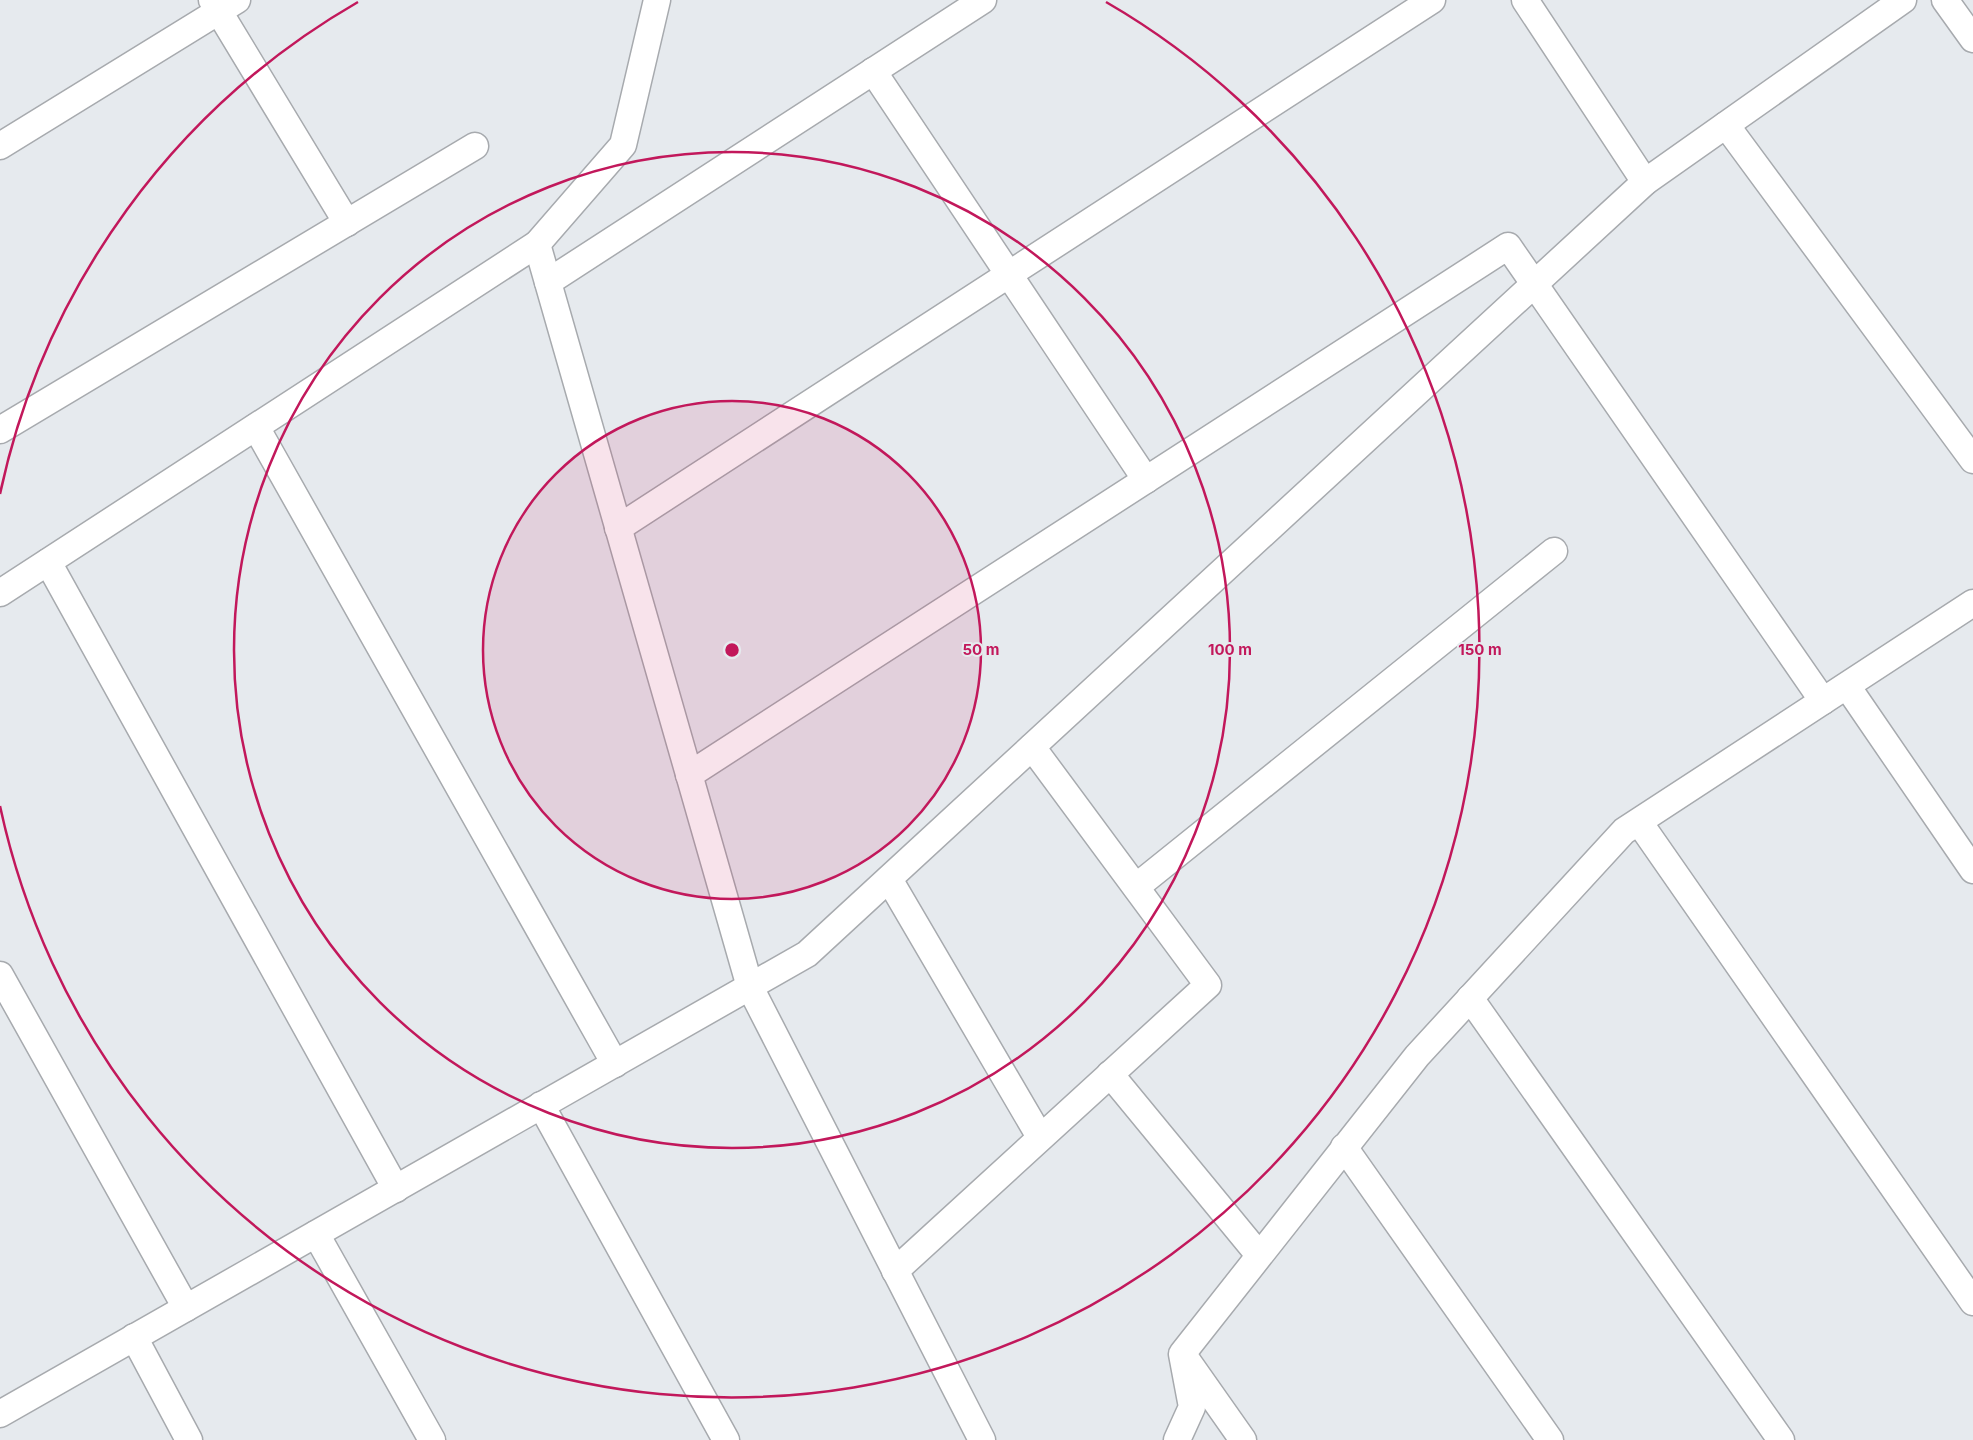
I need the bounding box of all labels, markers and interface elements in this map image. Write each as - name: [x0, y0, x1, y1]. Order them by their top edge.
- text: 50 m: [963, 640, 999, 659]
- text: 100 m: [1208, 640, 1252, 659]
- text: 150 m: [1458, 640, 1502, 659]
- centre of rings: [723, 641, 741, 659]

